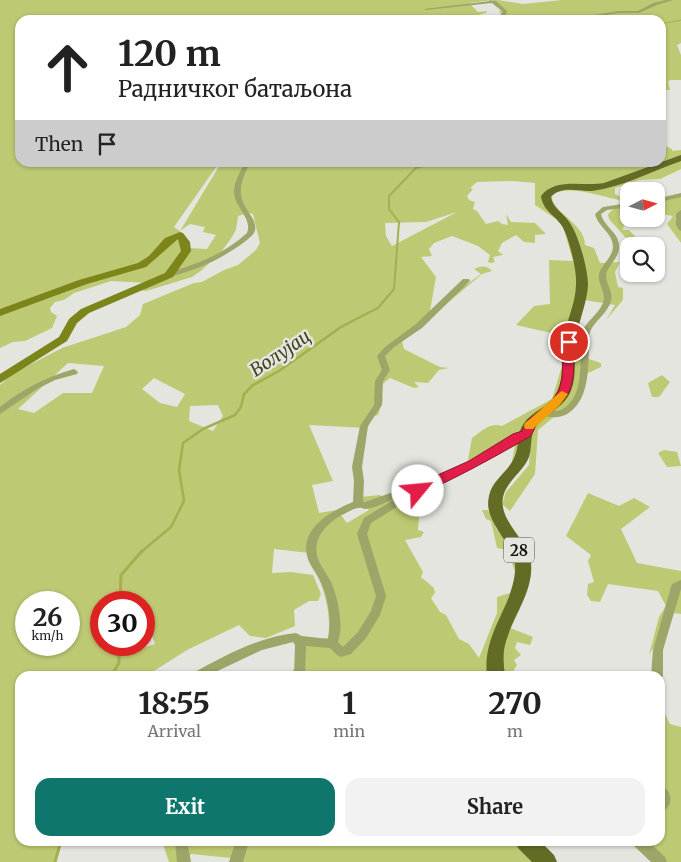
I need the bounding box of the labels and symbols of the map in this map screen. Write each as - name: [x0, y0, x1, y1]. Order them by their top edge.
- north arrow: [620, 182, 665, 228]
- pin: [548, 321, 590, 363]
- water label: Волујац: [245, 325, 315, 381]
- position arrow: [391, 464, 443, 516]
- road number: 28: [504, 538, 534, 562]
- speed limit sign: 30: [90, 591, 155, 656]

